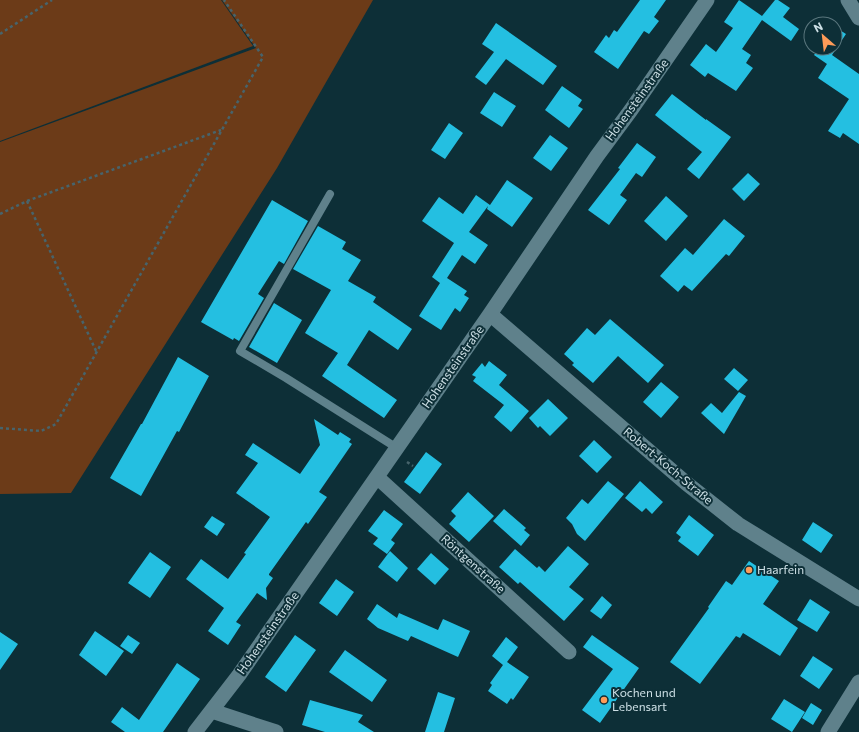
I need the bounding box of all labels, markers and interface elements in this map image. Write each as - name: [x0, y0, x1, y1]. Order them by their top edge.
- north arrow: [803, 16, 843, 56]
- text: N: [811, 19, 825, 34]
- street label: Hohensteinstraße: [602, 56, 671, 143]
- street label: Hohensteinstraße: [418, 322, 486, 410]
- street label: Robert-Koch-Straße: [621, 424, 716, 507]
- street label: Röntgenstraße: [439, 531, 508, 596]
- place label: Haarfein: [757, 562, 804, 576]
- marker: Haarfein: [744, 565, 754, 575]
- street label: Hohensteinstraße: [233, 588, 301, 676]
- place label: Kochen und Lebensart: [612, 685, 676, 713]
- marker: Kochen und Lebensart: [599, 695, 609, 705]

